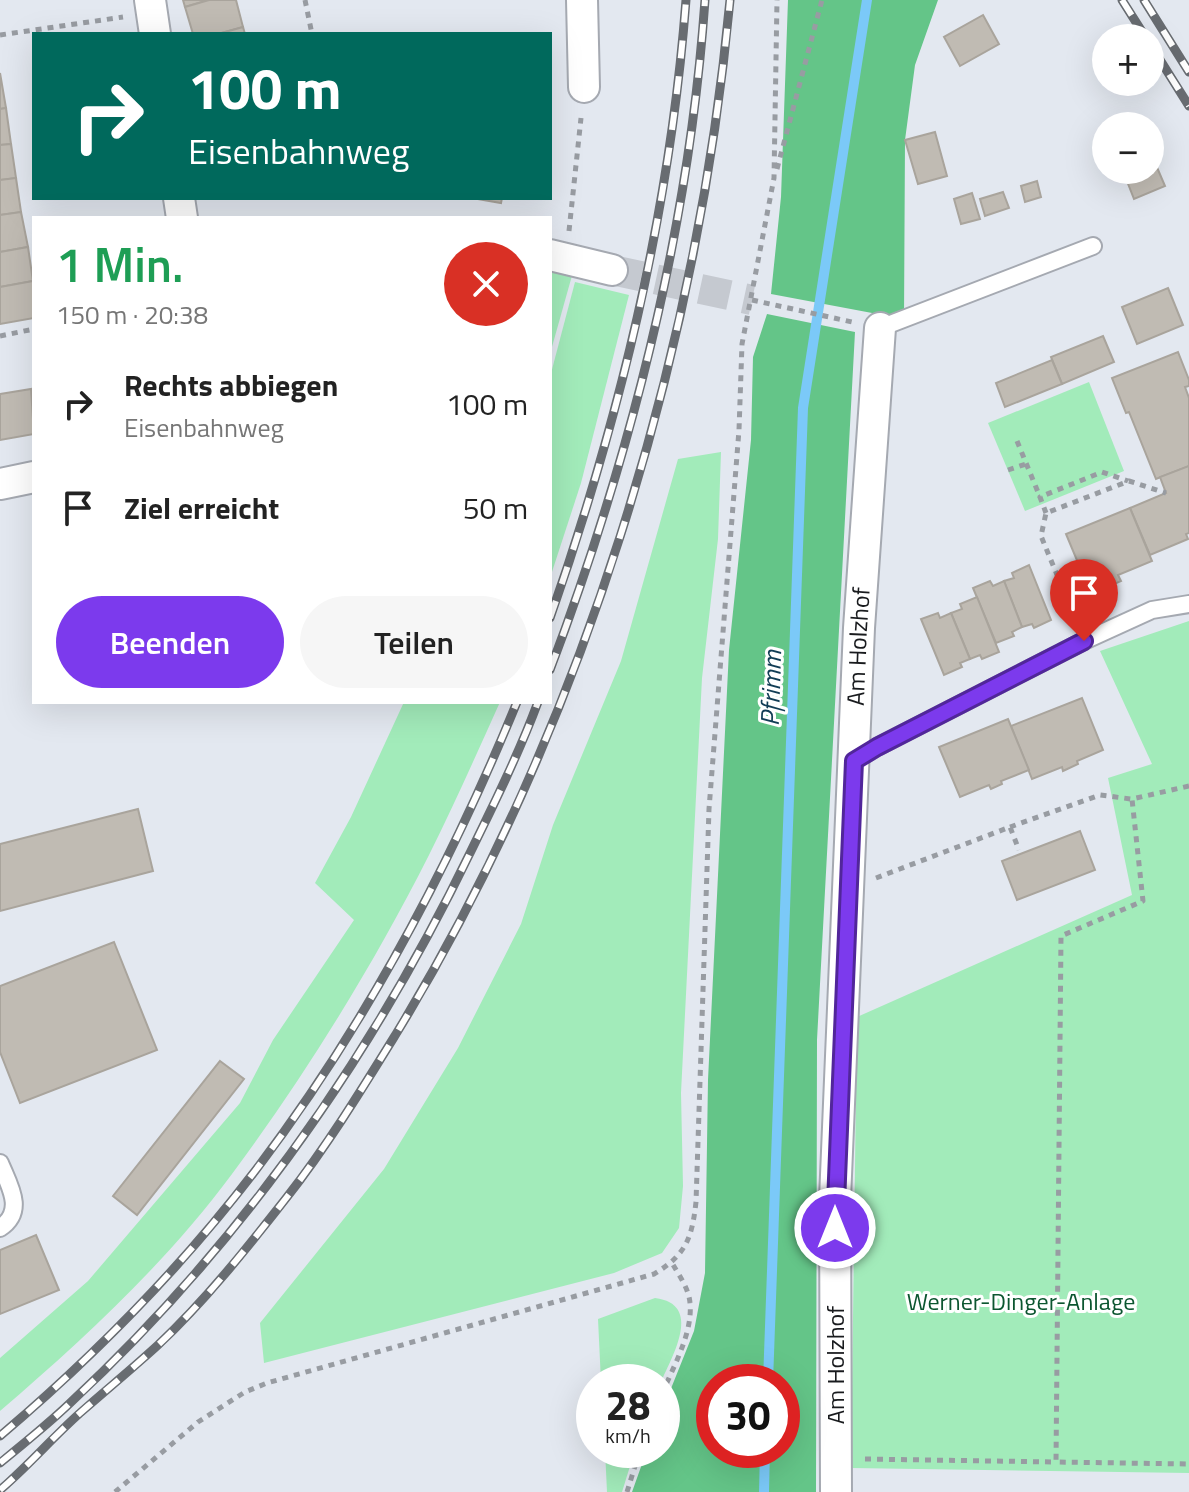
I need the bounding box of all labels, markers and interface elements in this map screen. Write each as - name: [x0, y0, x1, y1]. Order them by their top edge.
- map controls: [1092, 24, 1164, 184]
- button: +: [1092, 24, 1164, 96]
- text: 100 m: [188, 46, 341, 131]
- icon: right: [56, 64, 160, 168]
- button: −: [1092, 112, 1164, 184]
- text: Eisenbahnweg: [188, 123, 409, 178]
- text: 1 Min.: [56, 228, 184, 301]
- button: close: [444, 242, 528, 326]
- text: 150 m · 20:38: [56, 295, 208, 334]
- text: Rechts abbiegen: [124, 362, 338, 408]
- text: 100 m: [446, 381, 528, 427]
- icon: right: [56, 382, 100, 426]
- text: Eisenbahnweg: [124, 408, 284, 447]
- text: Ziel erreicht: [124, 485, 279, 531]
- text: 50 m: [463, 485, 528, 531]
- icon: arrive: [56, 486, 100, 530]
- pin: [1050, 559, 1118, 641]
- icon: arrive: [1062, 571, 1106, 615]
- street label: Am Holzhof: [837, 586, 879, 706]
- button: Beenden: [56, 596, 284, 688]
- button: Teilen: [300, 596, 528, 688]
- water label: Pfrimm: [750, 648, 791, 727]
- position arrow: [793, 1186, 877, 1270]
- park label: Werner-Dinger-Anlage: [907, 1283, 1135, 1319]
- street label: Am Holzhof: [817, 1306, 853, 1424]
- speed limit sign: 30: [696, 1364, 800, 1468]
- text: 28: [606, 1375, 650, 1436]
- text: km/h: [605, 1420, 651, 1451]

